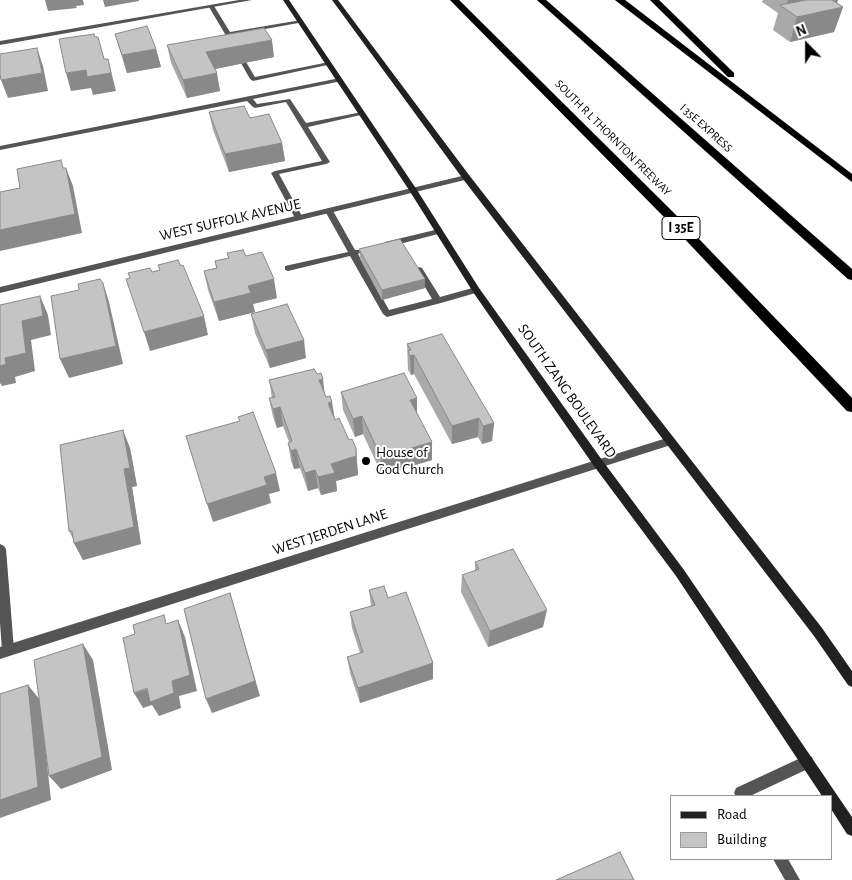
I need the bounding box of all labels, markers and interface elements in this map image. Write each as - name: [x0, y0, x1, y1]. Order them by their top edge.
- north arrow: [782, 20, 832, 70]
- text: N: [794, 23, 809, 39]
- street label: SOUTH R L THORNTON FREEWAY: [552, 77, 674, 199]
- street label: I 35E EXPRESS: [677, 101, 735, 155]
- street label: WEST SUFFOLK AVENUE: [158, 195, 302, 245]
- road number: I 35E: [662, 217, 700, 240]
- street label: SOUTH ZANG BOULEVARD: [514, 321, 620, 461]
- place label: House of God Church: [376, 443, 444, 478]
- marker: House of God Church: [360, 455, 372, 467]
- street label: WEST JERDEN LANE: [270, 505, 390, 559]
- legend: [670, 795, 832, 860]
- text: Road: [717, 807, 747, 822]
- text: Building: [717, 832, 767, 847]

